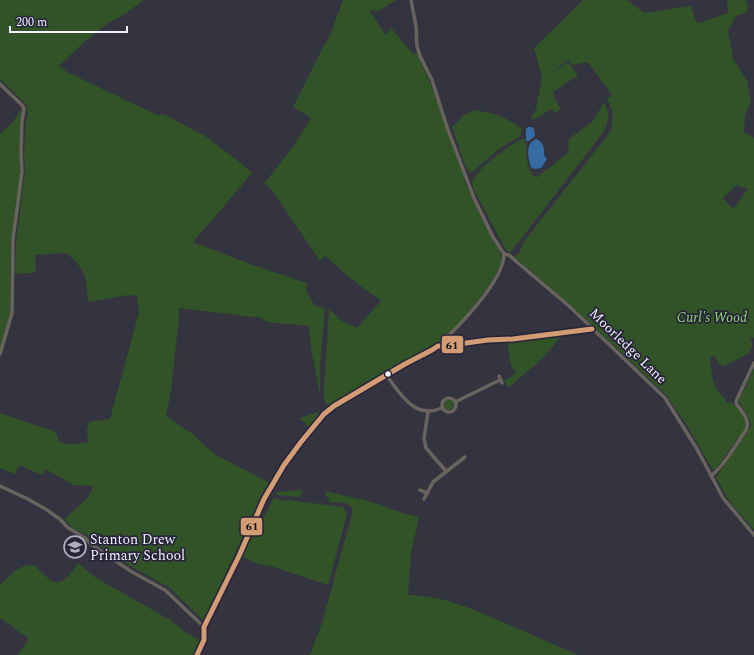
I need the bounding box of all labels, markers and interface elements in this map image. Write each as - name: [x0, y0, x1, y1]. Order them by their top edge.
- scale bar: [10, 8, 127, 34]
- text: 200 m: [16, 13, 47, 32]
- street label: Moorledge Lane: [584, 303, 672, 389]
- park label: Curl's Wood: [677, 307, 747, 328]
- line badge: 61: [441, 335, 464, 354]
- text: 61: [446, 337, 458, 354]
- unlabelled marker: [383, 369, 393, 379]
- line badge: 61: [240, 517, 263, 536]
- text: 61: [246, 518, 258, 535]
- place label: Stanton Drew Primary School: [90, 529, 185, 566]
- school or university icon: Stanton Drew Primary School: [62, 534, 88, 560]

